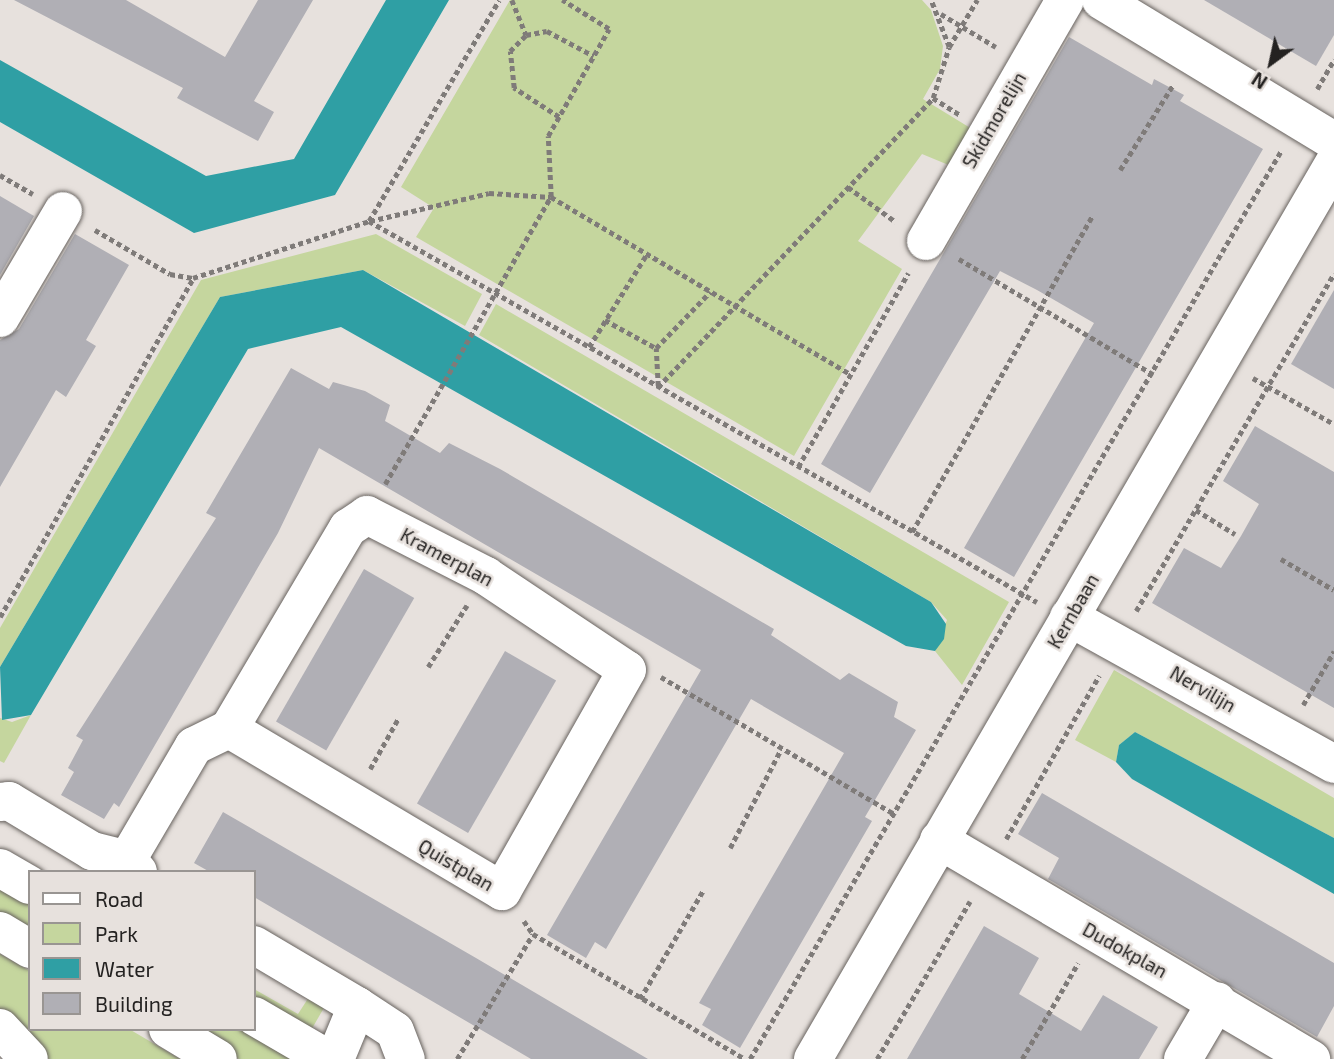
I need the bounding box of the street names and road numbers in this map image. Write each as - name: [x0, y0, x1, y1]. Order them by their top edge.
- street label: Skidmorelijn: [957, 68, 1031, 172]
- street label: Kramerplan: [397, 523, 497, 591]
- street label: Kernbaan: [1042, 570, 1104, 652]
- street label: Nervilijn: [1166, 661, 1240, 717]
- street label: Quistplan: [414, 834, 498, 896]
- street label: Dudokplan: [1079, 918, 1171, 982]

